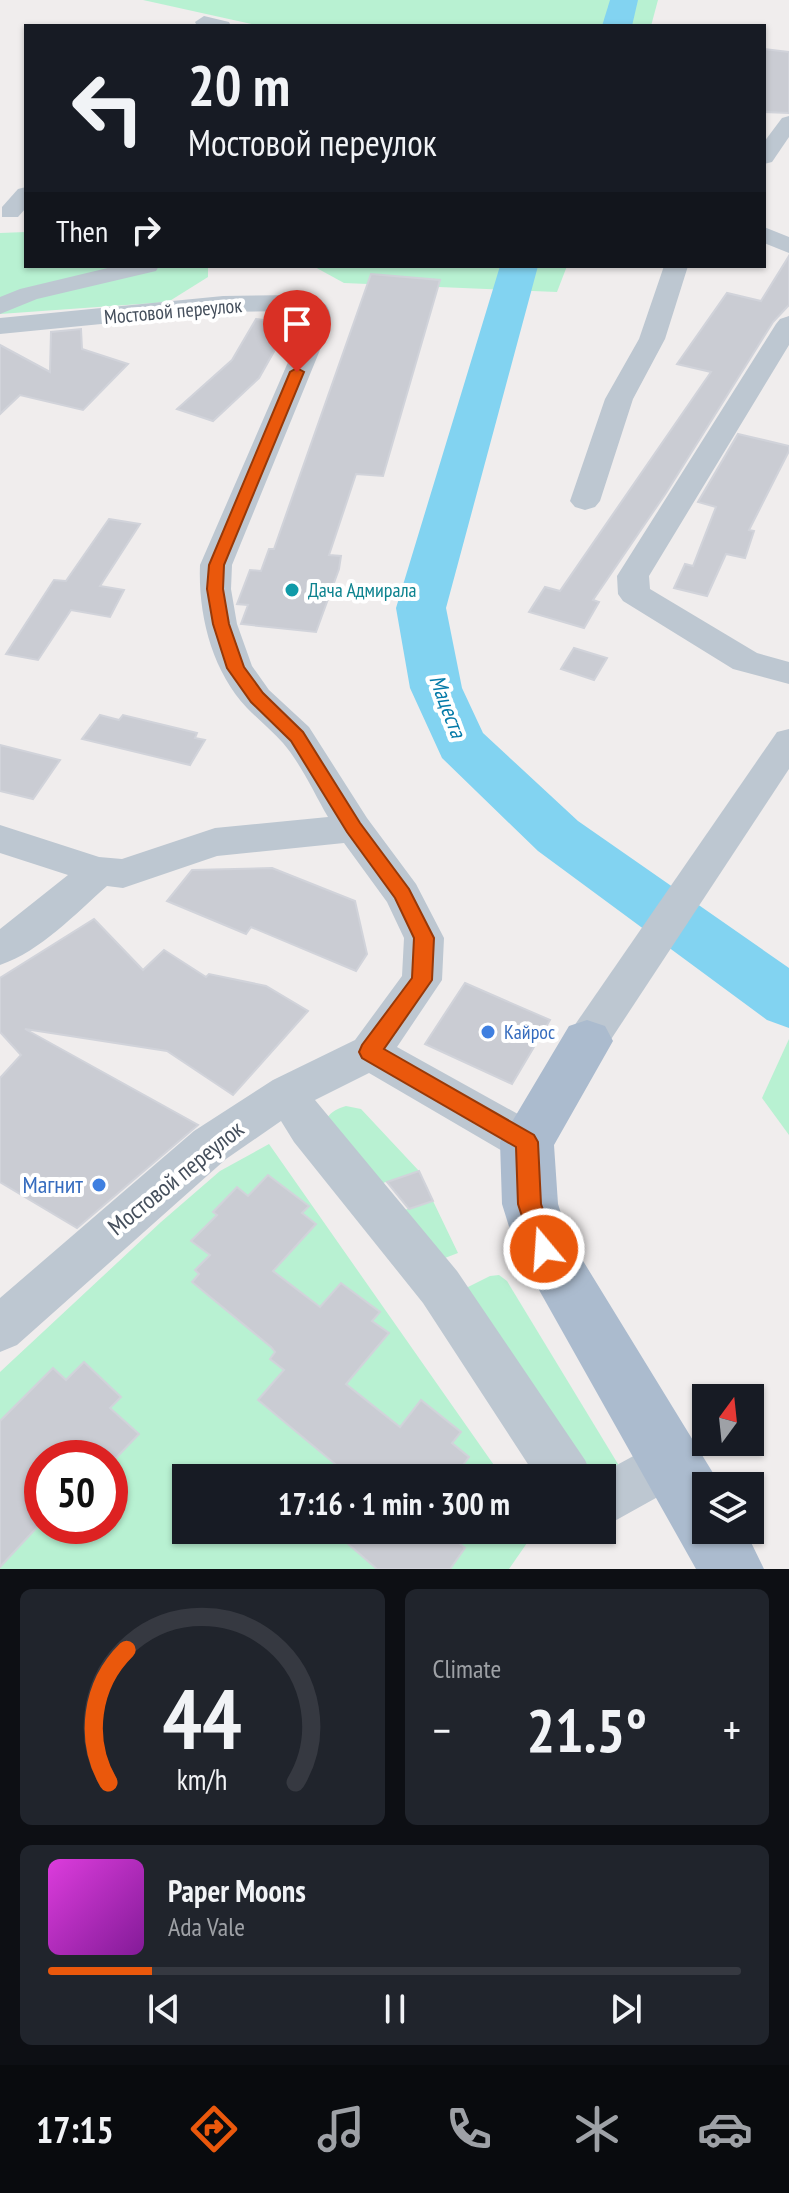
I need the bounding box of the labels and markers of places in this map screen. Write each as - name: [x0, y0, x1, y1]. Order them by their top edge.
- pin: [263, 290, 331, 372]
- place label: Дача Адмирала: [308, 577, 417, 603]
- marker: Дача Адмирала: [283, 581, 301, 599]
- place label: Кайрос: [504, 1019, 555, 1045]
- marker: Кайрос: [479, 1023, 497, 1041]
- place label: Магнит: [22, 1169, 83, 1200]
- marker: Магнит: [90, 1176, 108, 1194]

